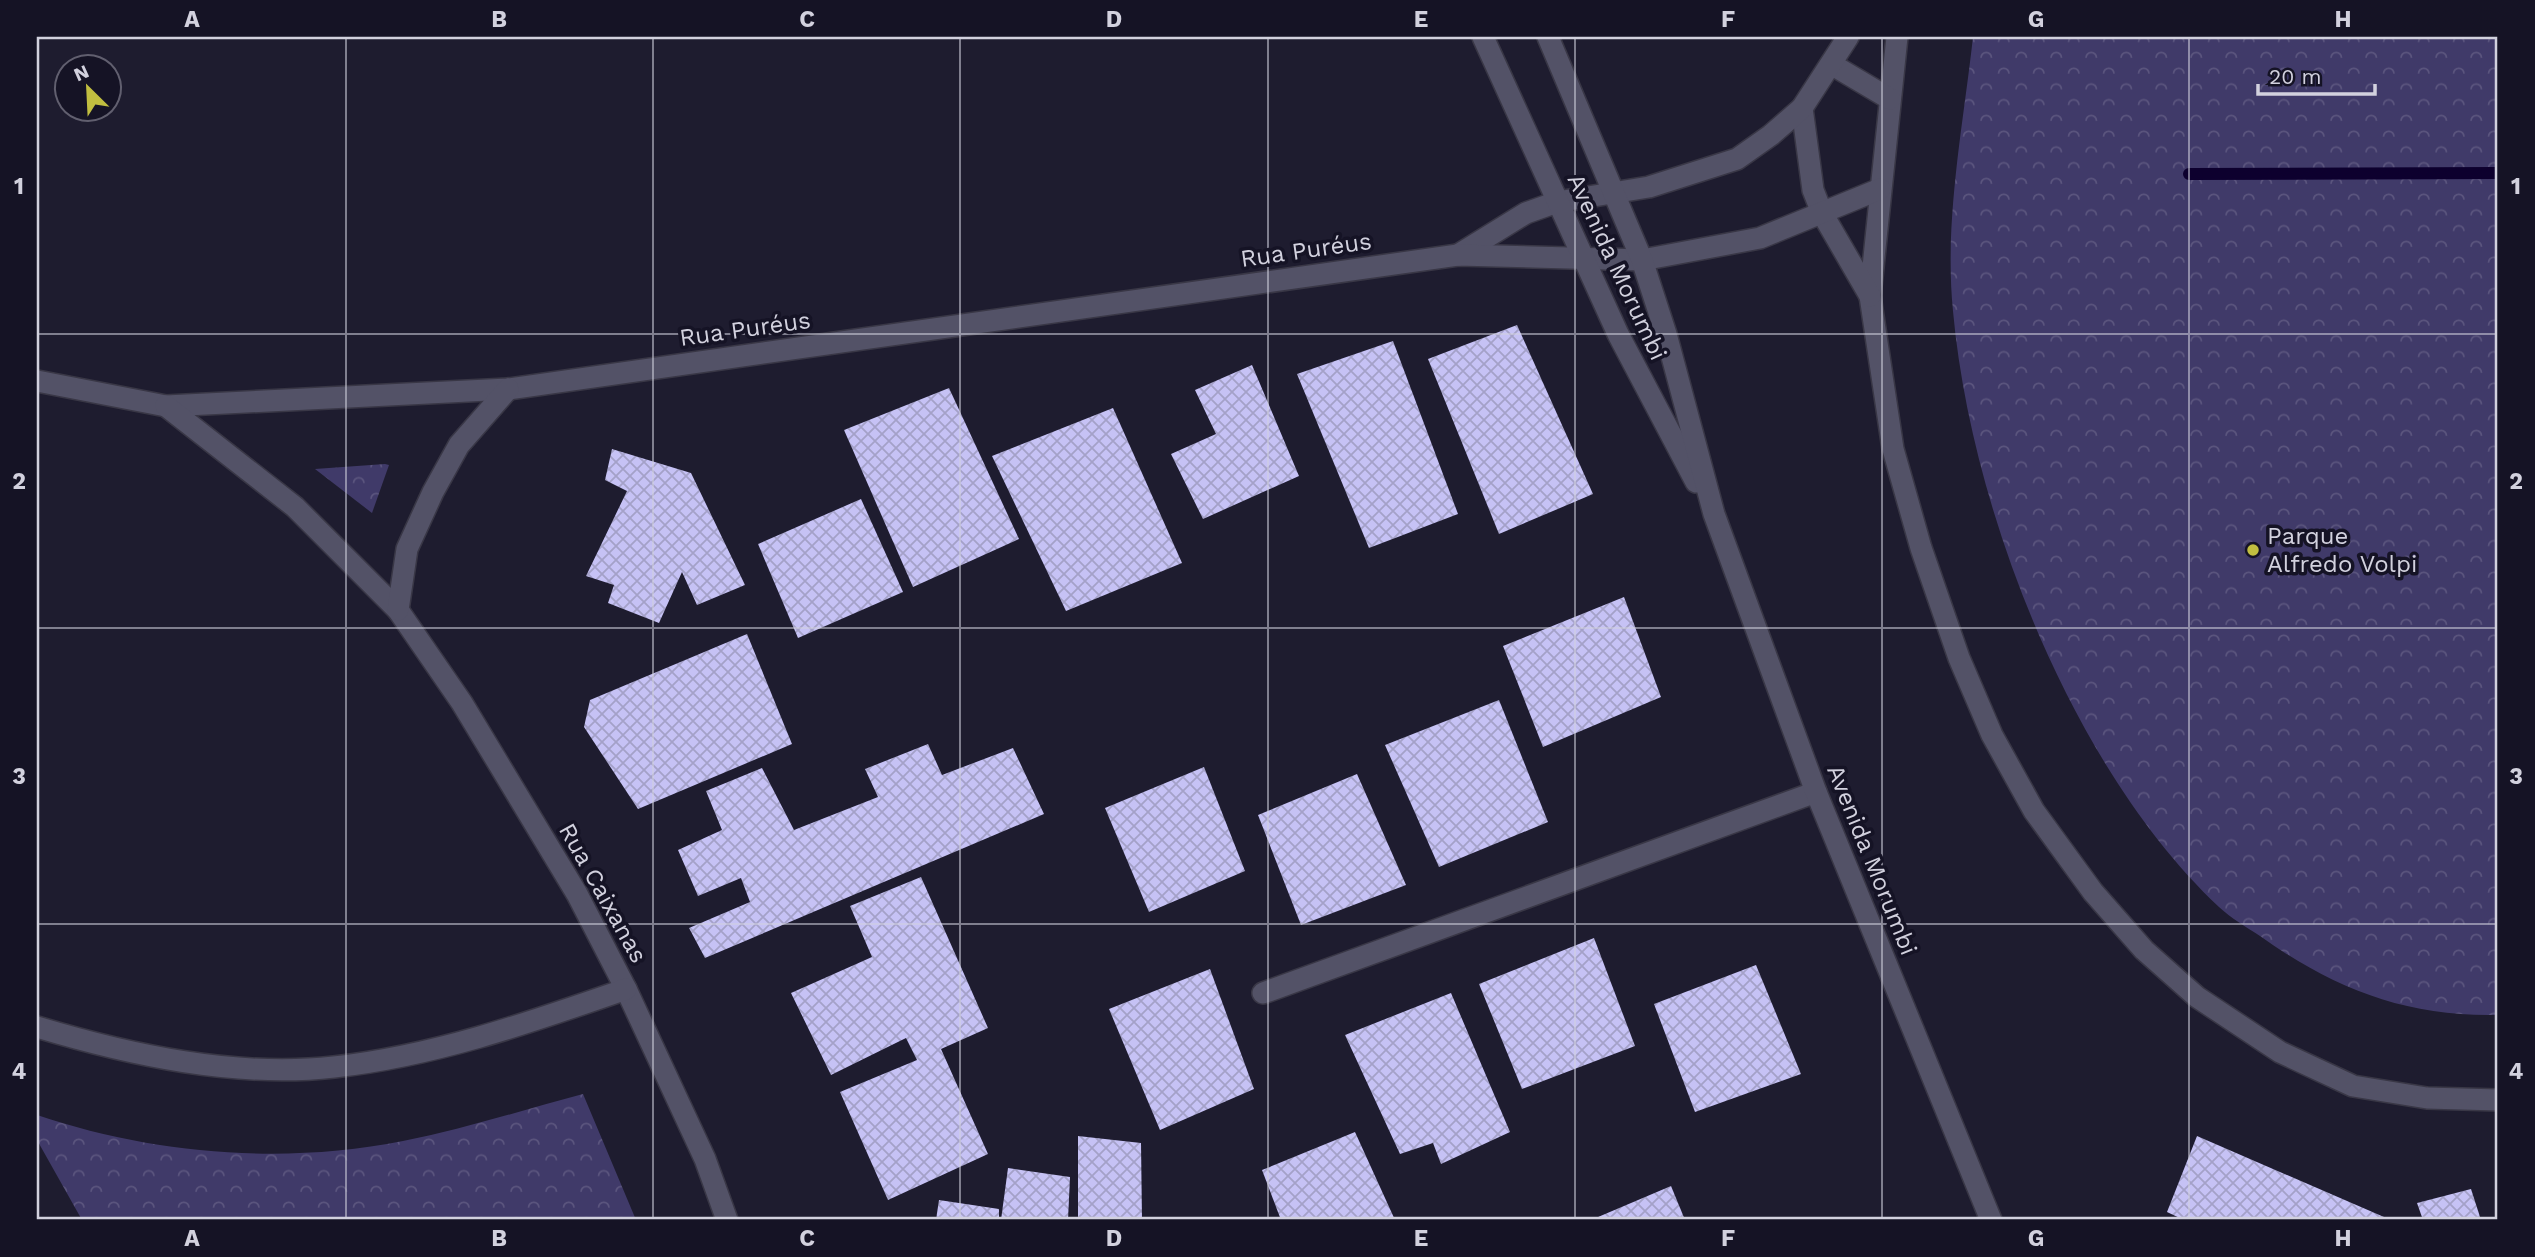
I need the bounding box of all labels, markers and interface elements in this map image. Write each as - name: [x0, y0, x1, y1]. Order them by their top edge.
- text: A: [184, 6, 200, 33]
- text: B: [491, 6, 507, 33]
- text: C: [799, 6, 815, 33]
- text: D: [1106, 6, 1122, 33]
- text: E: [1414, 6, 1428, 33]
- text: F: [1721, 6, 1735, 33]
- text: G: [2028, 6, 2044, 33]
- text: H: [2334, 6, 2352, 33]
- north arrow: [52, 52, 122, 122]
- scale bar: [2258, 52, 2376, 96]
- text: N: [70, 60, 92, 86]
- text: 20 m: [2269, 64, 2321, 89]
- street label: Avenida Morumbi: [1562, 169, 1672, 365]
- text: 1: [14, 173, 24, 200]
- text: 1: [2511, 173, 2521, 200]
- street label: Rua Puréus: [1239, 227, 1373, 273]
- street label: Rua Puréus: [678, 306, 812, 352]
- text: 2: [12, 468, 26, 495]
- text: 2: [2509, 468, 2523, 495]
- place label: Parque Alfredo Volpi: [2267, 522, 2417, 578]
- marker: Parque Alfredo Volpi: [2245, 542, 2261, 558]
- street label: Avenida Morumbi: [1821, 761, 1923, 959]
- text: 3: [12, 763, 26, 790]
- text: 3: [2509, 763, 2523, 790]
- street label: Rua Caixanas: [553, 818, 653, 968]
- text: 4: [12, 1058, 27, 1085]
- text: 4: [2509, 1058, 2524, 1085]
- text: A: [184, 1225, 200, 1252]
- text: B: [491, 1225, 507, 1252]
- text: C: [799, 1225, 815, 1252]
- text: D: [1106, 1225, 1122, 1252]
- text: E: [1414, 1225, 1428, 1252]
- text: F: [1721, 1225, 1735, 1252]
- text: G: [2028, 1225, 2044, 1252]
- text: H: [2334, 1225, 2352, 1252]

